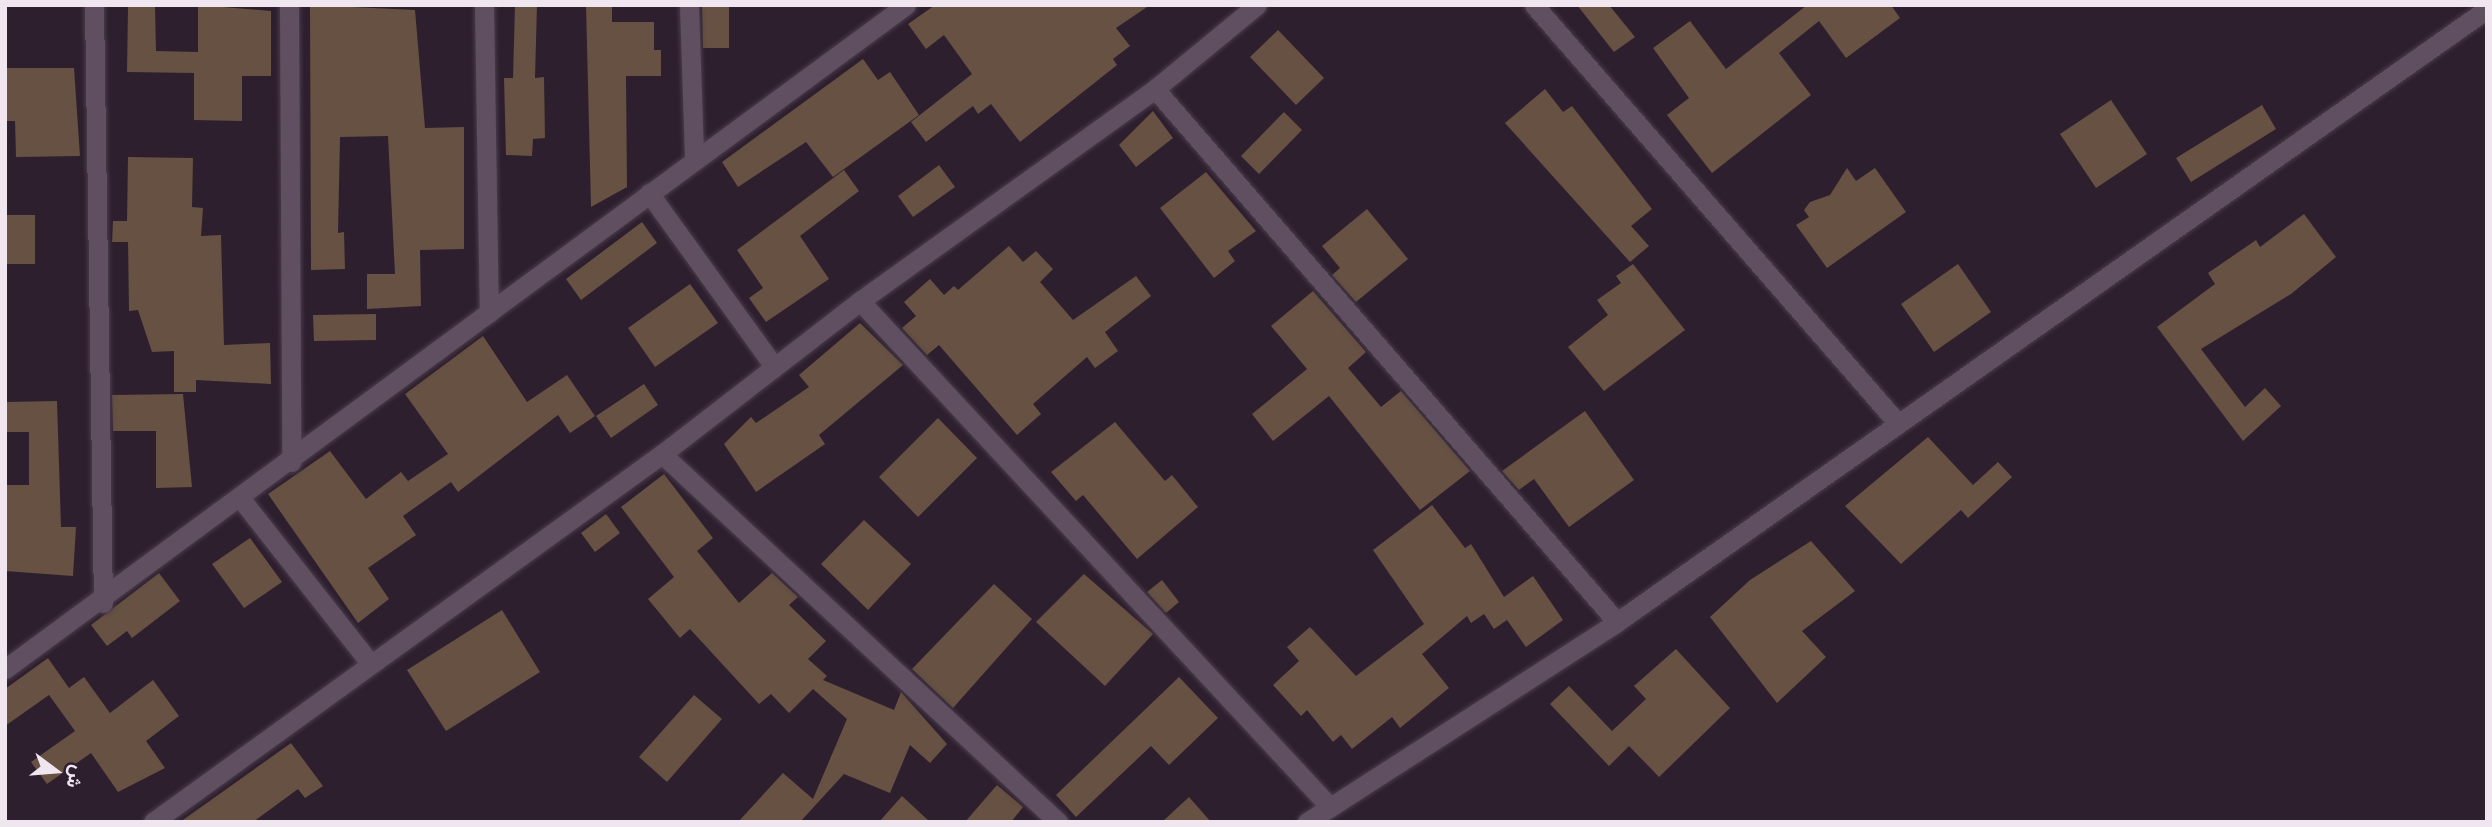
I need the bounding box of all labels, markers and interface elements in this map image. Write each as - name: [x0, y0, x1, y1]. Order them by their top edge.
- north arrow: [21, 736, 91, 806]
- text: ش: [62, 763, 90, 791]

